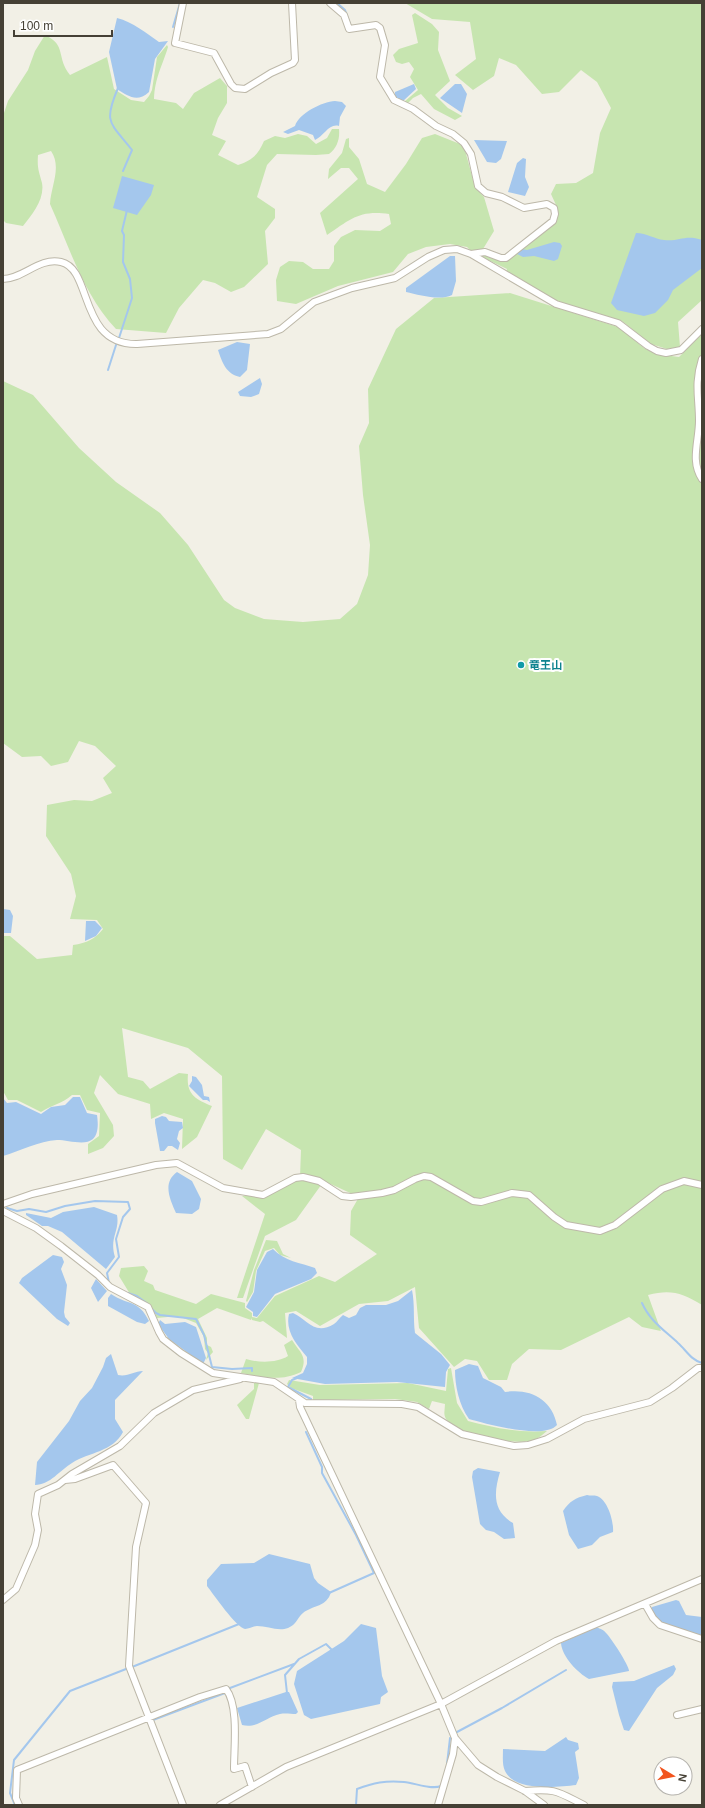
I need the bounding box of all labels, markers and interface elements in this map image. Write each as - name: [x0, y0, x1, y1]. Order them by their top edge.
- scale bar: [14, 12, 112, 38]
- text: 100 m: [20, 19, 53, 33]
- place label: 竜王山: [529, 659, 562, 671]
- marker: 竜王山: [516, 660, 526, 670]
- north arrow: [653, 1756, 693, 1796]
- text: N: [676, 1773, 689, 1783]

